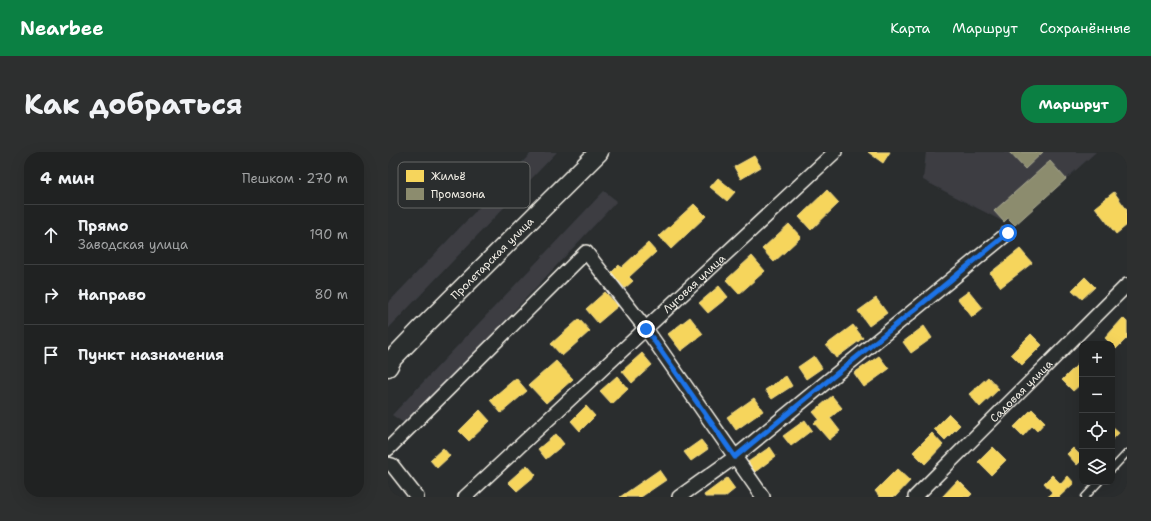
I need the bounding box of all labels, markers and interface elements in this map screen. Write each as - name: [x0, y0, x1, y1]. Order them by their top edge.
- text: Nearbee: [20, 16, 104, 41]
- text: Карта: [890, 19, 930, 37]
- text: Маршрут: [952, 19, 1018, 37]
- text: Сохранённые: [1040, 19, 1131, 37]
- text: Как добраться: [24, 85, 243, 123]
- button: Маршрут: [1021, 85, 1127, 123]
- legend: [398, 162, 530, 208]
- text: 4 мин: [40, 167, 95, 189]
- text: Жильё: [431, 169, 466, 184]
- text: Пешком · 270 m: [242, 170, 348, 187]
- text: Промзона: [431, 187, 485, 202]
- street label: Пролетарская улица: [448, 214, 537, 303]
- text: Прямо: [78, 216, 128, 236]
- icon: ahead: [40, 224, 62, 246]
- route start: [999, 224, 1017, 242]
- text: 190 m: [309, 226, 348, 243]
- text: Заводская улица: [78, 236, 188, 253]
- street label: Луговая улица: [660, 251, 729, 317]
- icon: right: [40, 284, 62, 306]
- text: Направо: [78, 285, 146, 305]
- text: 80 m: [314, 286, 348, 303]
- route end: [637, 320, 655, 338]
- map controls: [1079, 341, 1115, 485]
- button: +: [1079, 341, 1115, 377]
- icon: arrive: [40, 344, 62, 366]
- text: Пункт назначения: [78, 345, 224, 365]
- street label: Садовая улица: [987, 357, 1056, 426]
- button: −: [1079, 377, 1115, 413]
- button: locate: [1079, 413, 1115, 449]
- button: layers: [1079, 449, 1115, 485]

